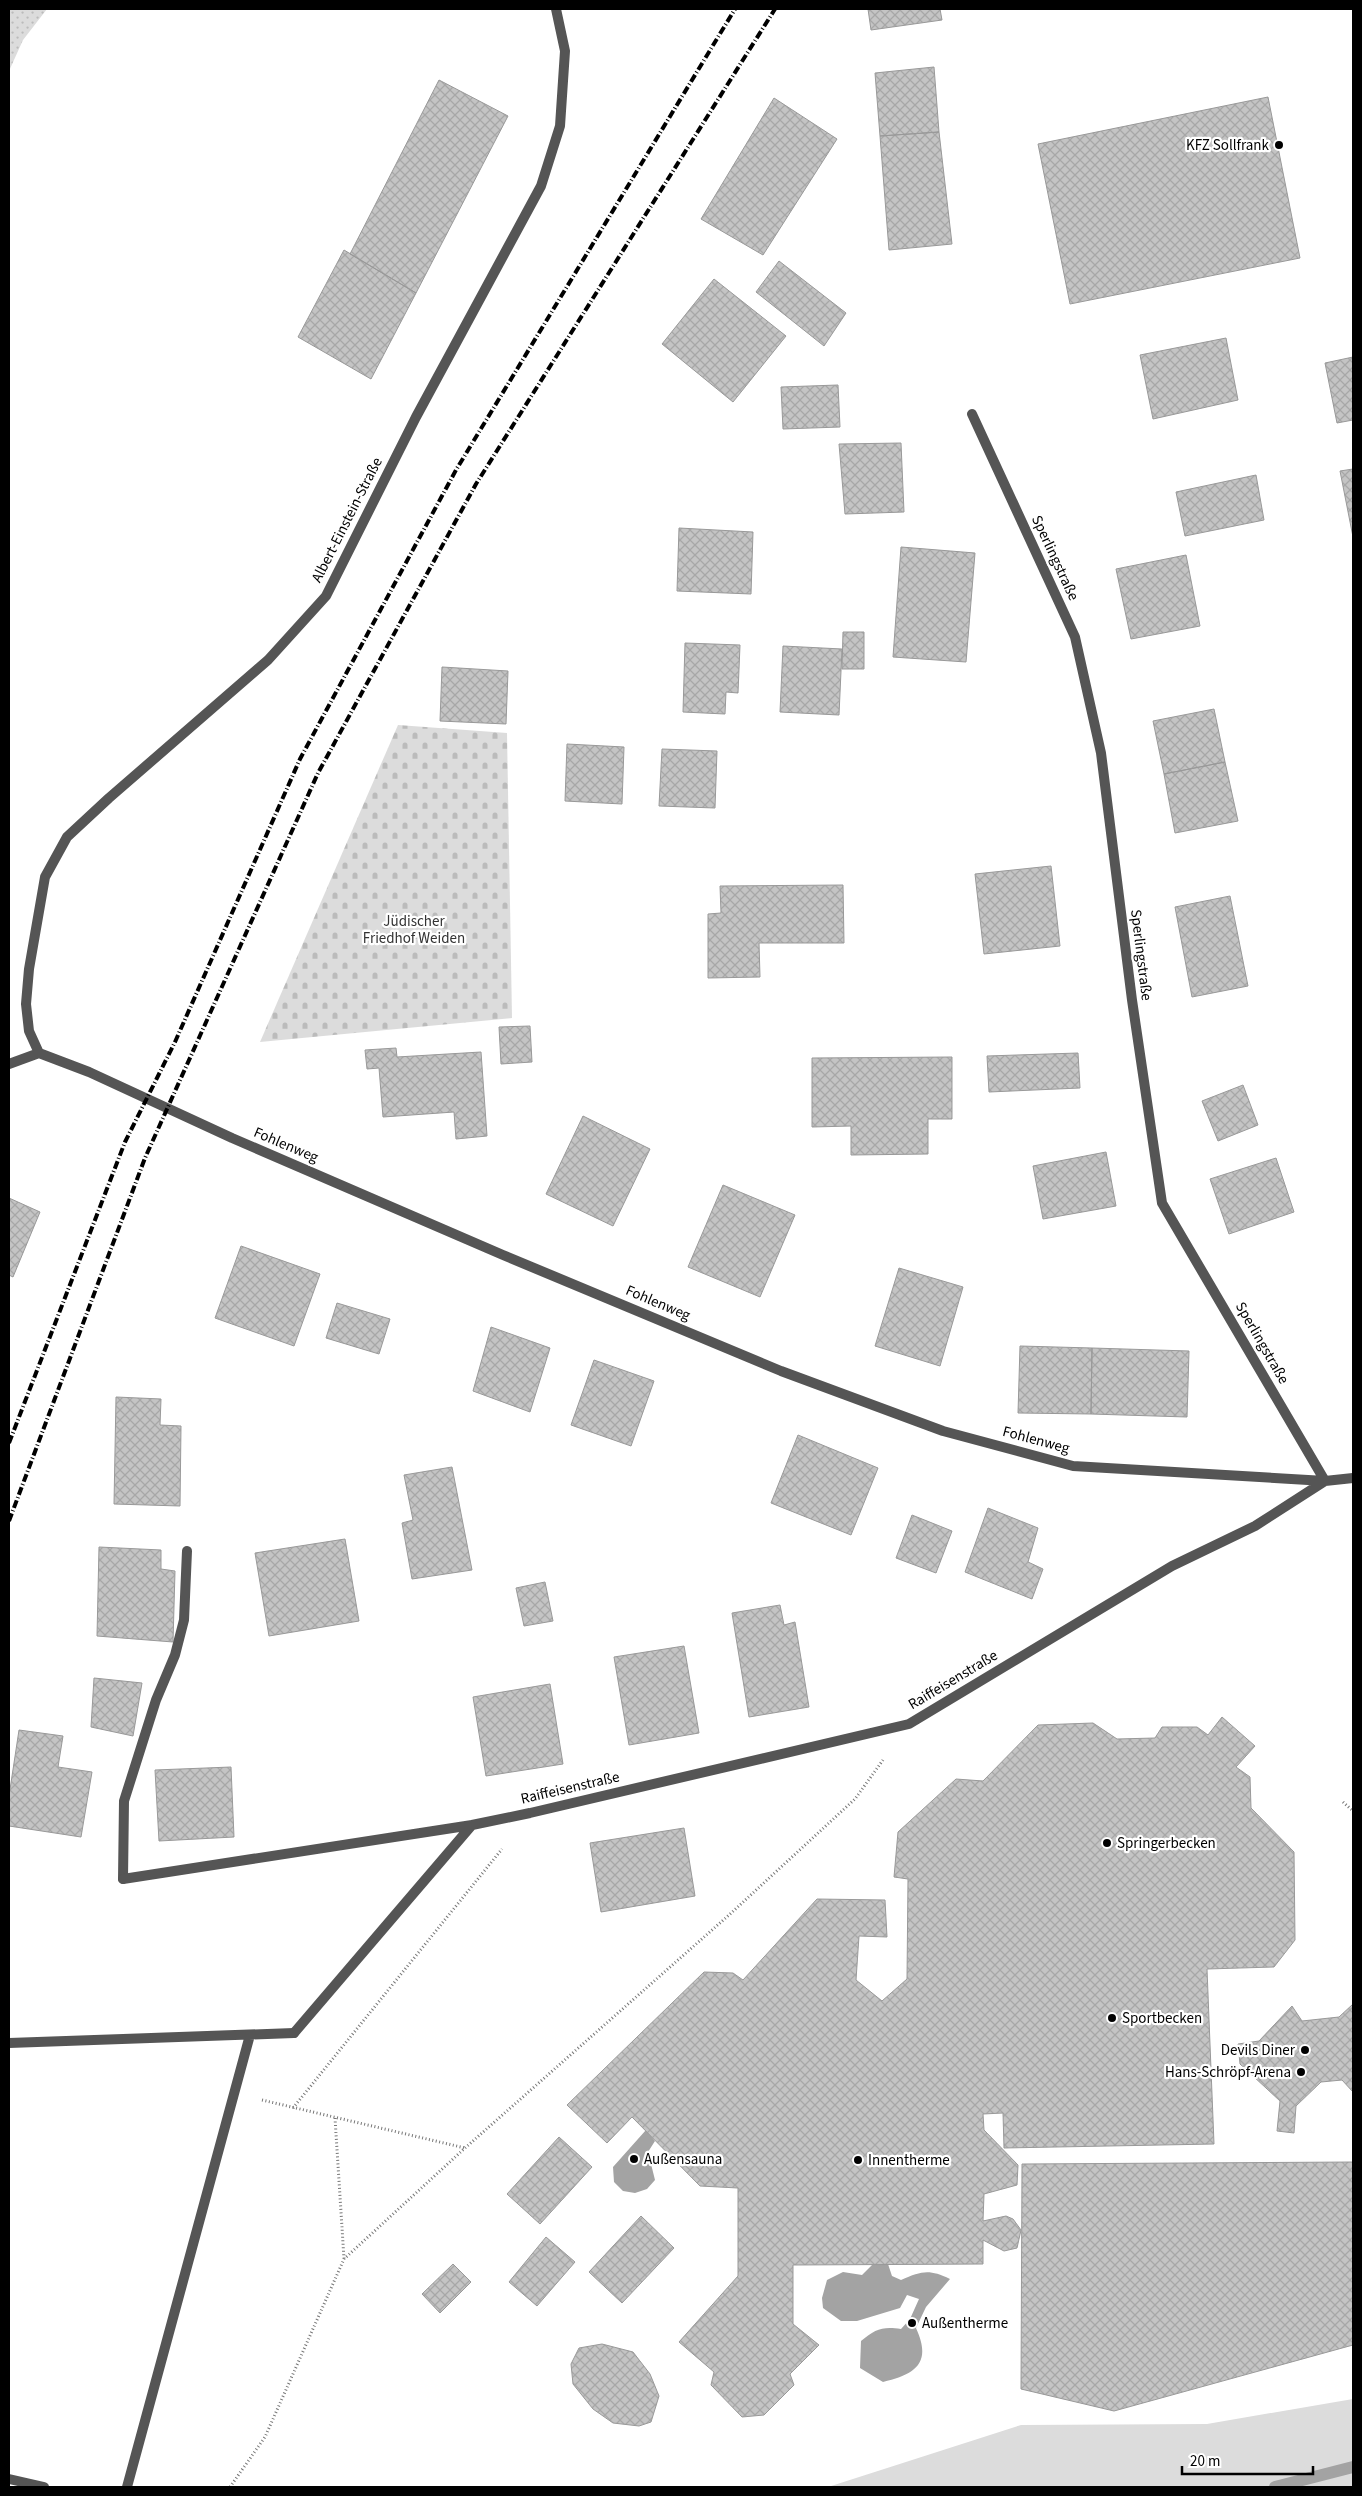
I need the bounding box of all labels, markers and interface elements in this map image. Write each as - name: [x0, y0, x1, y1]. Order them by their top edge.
- place label: KFZ Sollfrank: [1186, 135, 1270, 156]
- marker: KFZ Sollfrank: [1273, 139, 1285, 151]
- street label: Albert-Einstein-Straße: [306, 454, 388, 586]
- street label: Sperlingstraße: [1026, 512, 1084, 604]
- street label: Sperlingstraße: [1125, 908, 1157, 1002]
- park label: Jüdischer Friedhof Weiden: [363, 911, 465, 949]
- street label: Fohlenweg: [250, 1122, 322, 1168]
- street label: Fohlenweg: [622, 1280, 694, 1326]
- street label: Sperlingstraße: [1230, 1298, 1294, 1388]
- street label: Fohlenweg: [1000, 1421, 1072, 1459]
- street label: Raiffeisenstraße: [904, 1645, 1002, 1715]
- street label: Raiffeisenstraße: [519, 1766, 621, 1810]
- place label: Springerbecken: [1117, 1833, 1216, 1854]
- marker: Springerbecken: [1101, 1837, 1113, 1849]
- place label: Sportbecken: [1122, 2008, 1202, 2029]
- marker: Sportbecken: [1106, 2012, 1118, 2024]
- place label: Devils Diner: [1221, 2040, 1296, 2061]
- marker: Devils Diner: [1299, 2044, 1311, 2056]
- place label: Hans-Schröpf-Arena: [1165, 2062, 1291, 2083]
- marker: Hans-Schröpf-Arena: [1295, 2066, 1307, 2078]
- place label: Außensauna: [644, 2149, 722, 2170]
- place label: Innentherme: [868, 2150, 950, 2171]
- marker: Außensauna: [628, 2153, 640, 2165]
- marker: Innentherme: [852, 2154, 864, 2166]
- place label: Außentherme: [922, 2313, 1008, 2334]
- marker: Außentherme: [906, 2317, 918, 2329]
- scale bar: [1182, 2444, 1313, 2476]
- text: 20 m: [1190, 2451, 1220, 2472]

